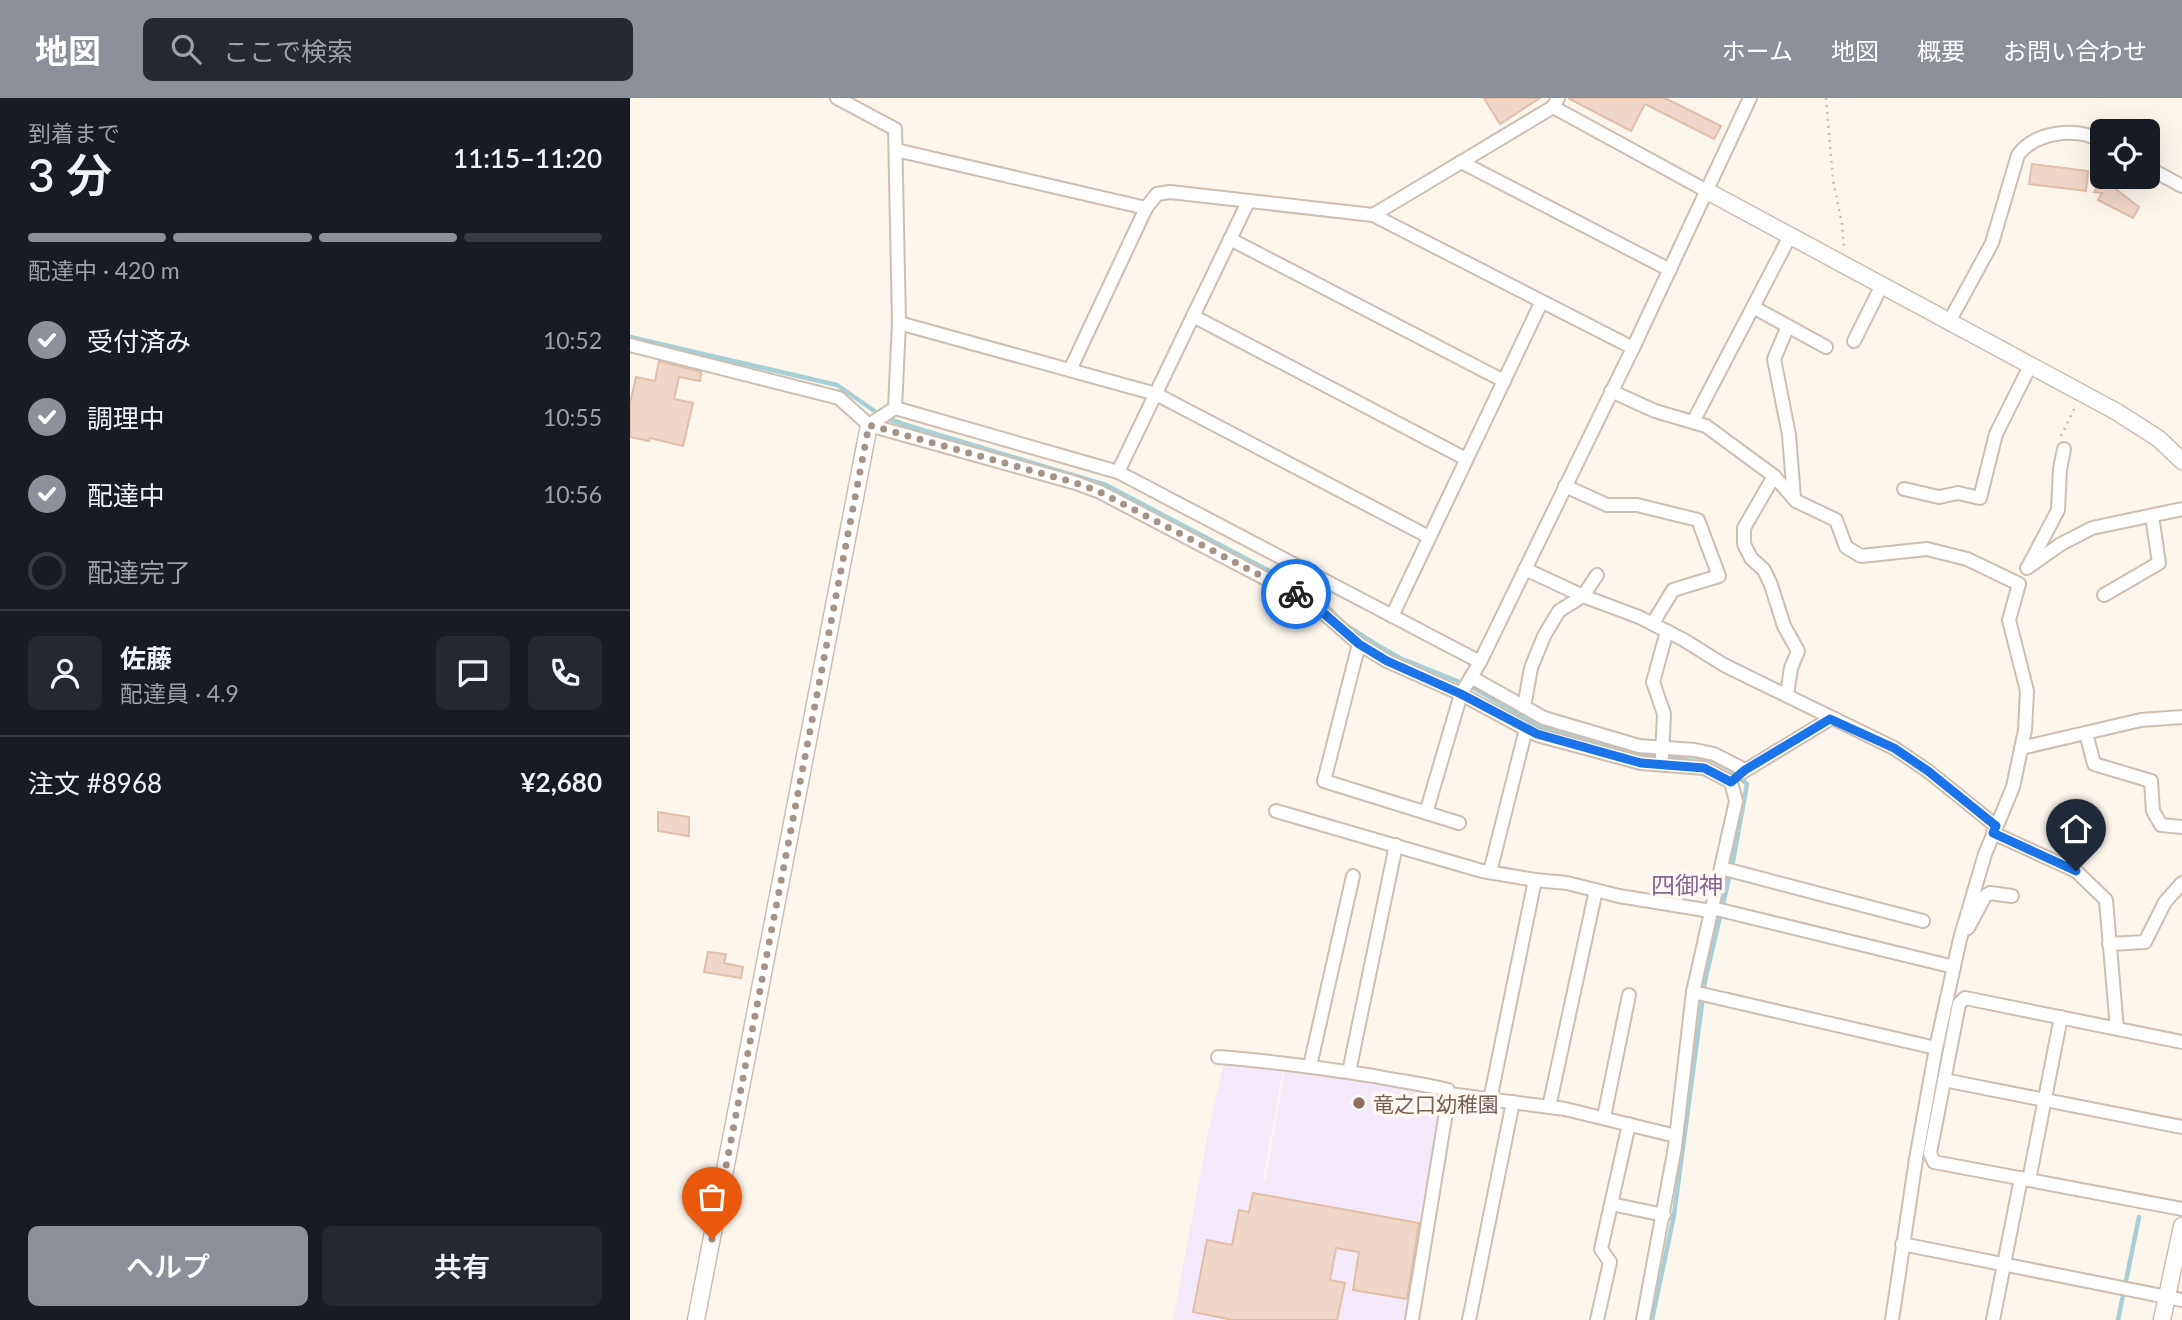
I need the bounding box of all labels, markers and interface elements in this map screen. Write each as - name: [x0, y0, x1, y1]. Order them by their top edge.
- search box: [143, 18, 633, 81]
- text: 地図: [35, 30, 101, 70]
- icon: search: [167, 30, 205, 68]
- text: ここで検索: [223, 35, 353, 67]
- text: ホーム: [1722, 36, 1793, 65]
- text: 地図: [1831, 36, 1879, 65]
- text: 概要: [1917, 36, 1965, 65]
- text: お問い合わせ: [2003, 36, 2147, 65]
- text: 到着まで: [28, 119, 120, 147]
- map controls: [2090, 119, 2160, 189]
- button: locate: [2090, 119, 2160, 189]
- text: 11:15–11:20: [453, 142, 602, 174]
- text: 3 分: [28, 147, 112, 202]
- text: 配達中 · 420 m: [28, 256, 180, 284]
- icon: check: [28, 321, 66, 359]
- text: 受付済み: [87, 325, 191, 357]
- text: 10:52: [543, 326, 602, 354]
- icon: check: [28, 398, 66, 436]
- text: 調理中: [87, 402, 165, 434]
- text: 10:55: [543, 403, 602, 431]
- icon: check: [28, 475, 66, 513]
- text: 配達中: [87, 479, 165, 511]
- text: 10:56: [543, 480, 602, 508]
- text: 配達完了: [87, 556, 191, 588]
- courier: [1261, 559, 1331, 629]
- icon: bike: [1277, 575, 1315, 613]
- button: person: [28, 636, 102, 710]
- button: chat: [436, 636, 510, 710]
- button: phone: [528, 636, 602, 710]
- text: 佐藤: [120, 642, 172, 674]
- text: 配達員 · 4.9: [120, 679, 239, 707]
- text: ¥2,680: [521, 766, 602, 798]
- text: 注文 #8968: [28, 767, 162, 799]
- pin: [2046, 799, 2106, 871]
- icon: home: [2057, 810, 2095, 848]
- district label: 四御神: [1651, 870, 1723, 899]
- place label: 竜之口幼稚園: [1373, 1091, 1499, 1116]
- marker: 竜之口幼稚園: [1351, 1095, 1367, 1111]
- pin: [682, 1167, 742, 1239]
- icon: bag: [693, 1178, 731, 1216]
- button: ヘルプ: [28, 1226, 308, 1306]
- button: 共有: [322, 1226, 602, 1306]

